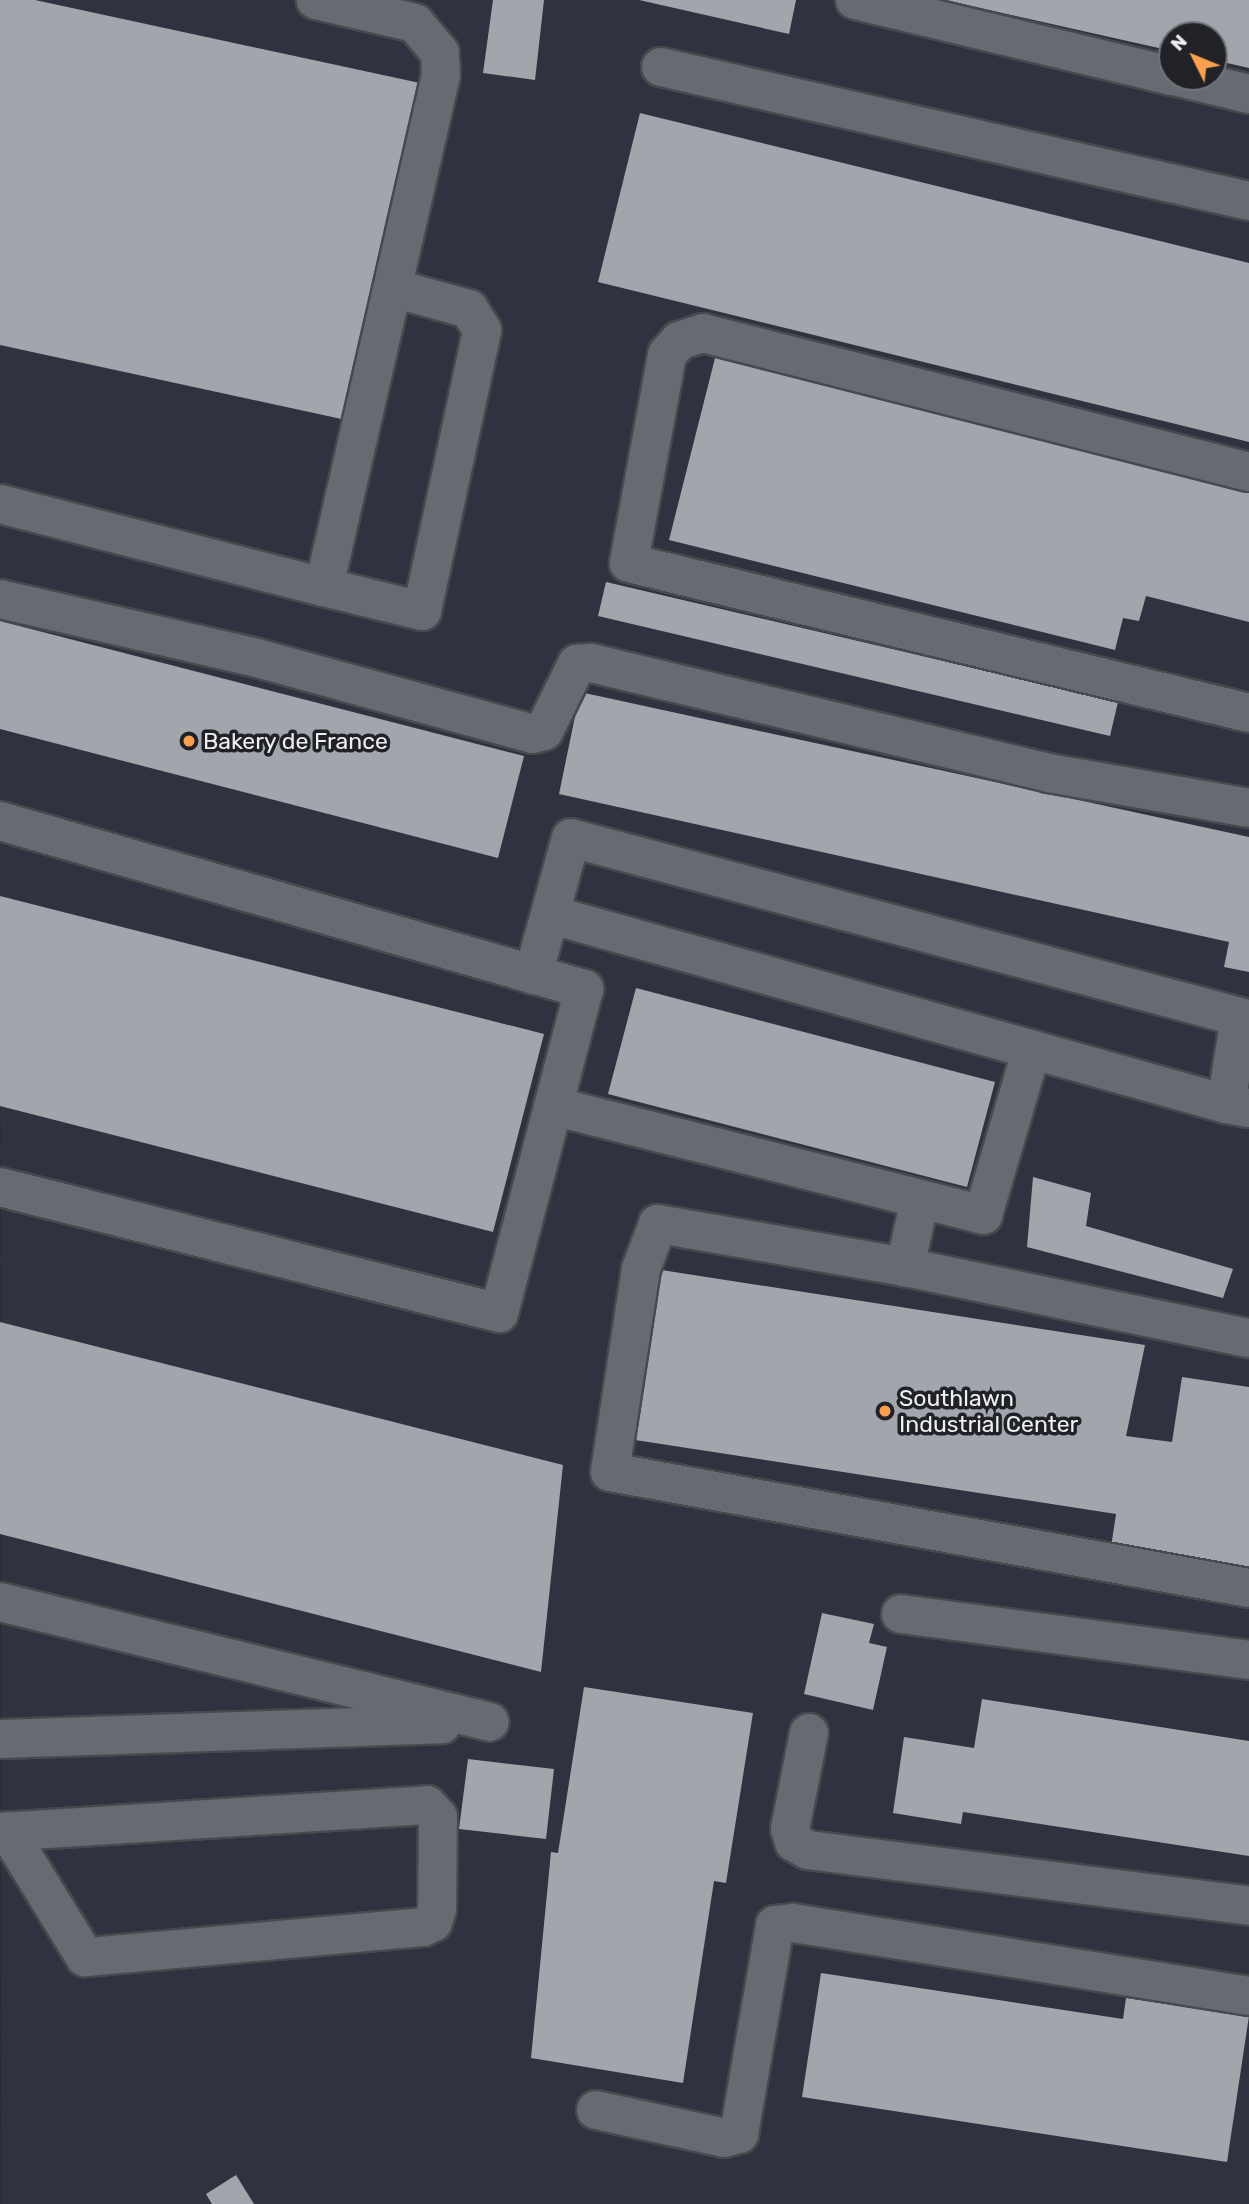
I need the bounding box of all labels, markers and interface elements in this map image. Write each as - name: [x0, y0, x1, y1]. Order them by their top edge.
- north arrow: [1158, 21, 1228, 91]
- text: N: [1166, 30, 1192, 56]
- place label: Bakery de France: [203, 727, 388, 755]
- marker: Bakery de France: [181, 733, 197, 749]
- place label: Southlawn Industrial Center: [899, 1384, 1078, 1438]
- marker: Southlawn Industrial Center: [877, 1403, 893, 1419]

